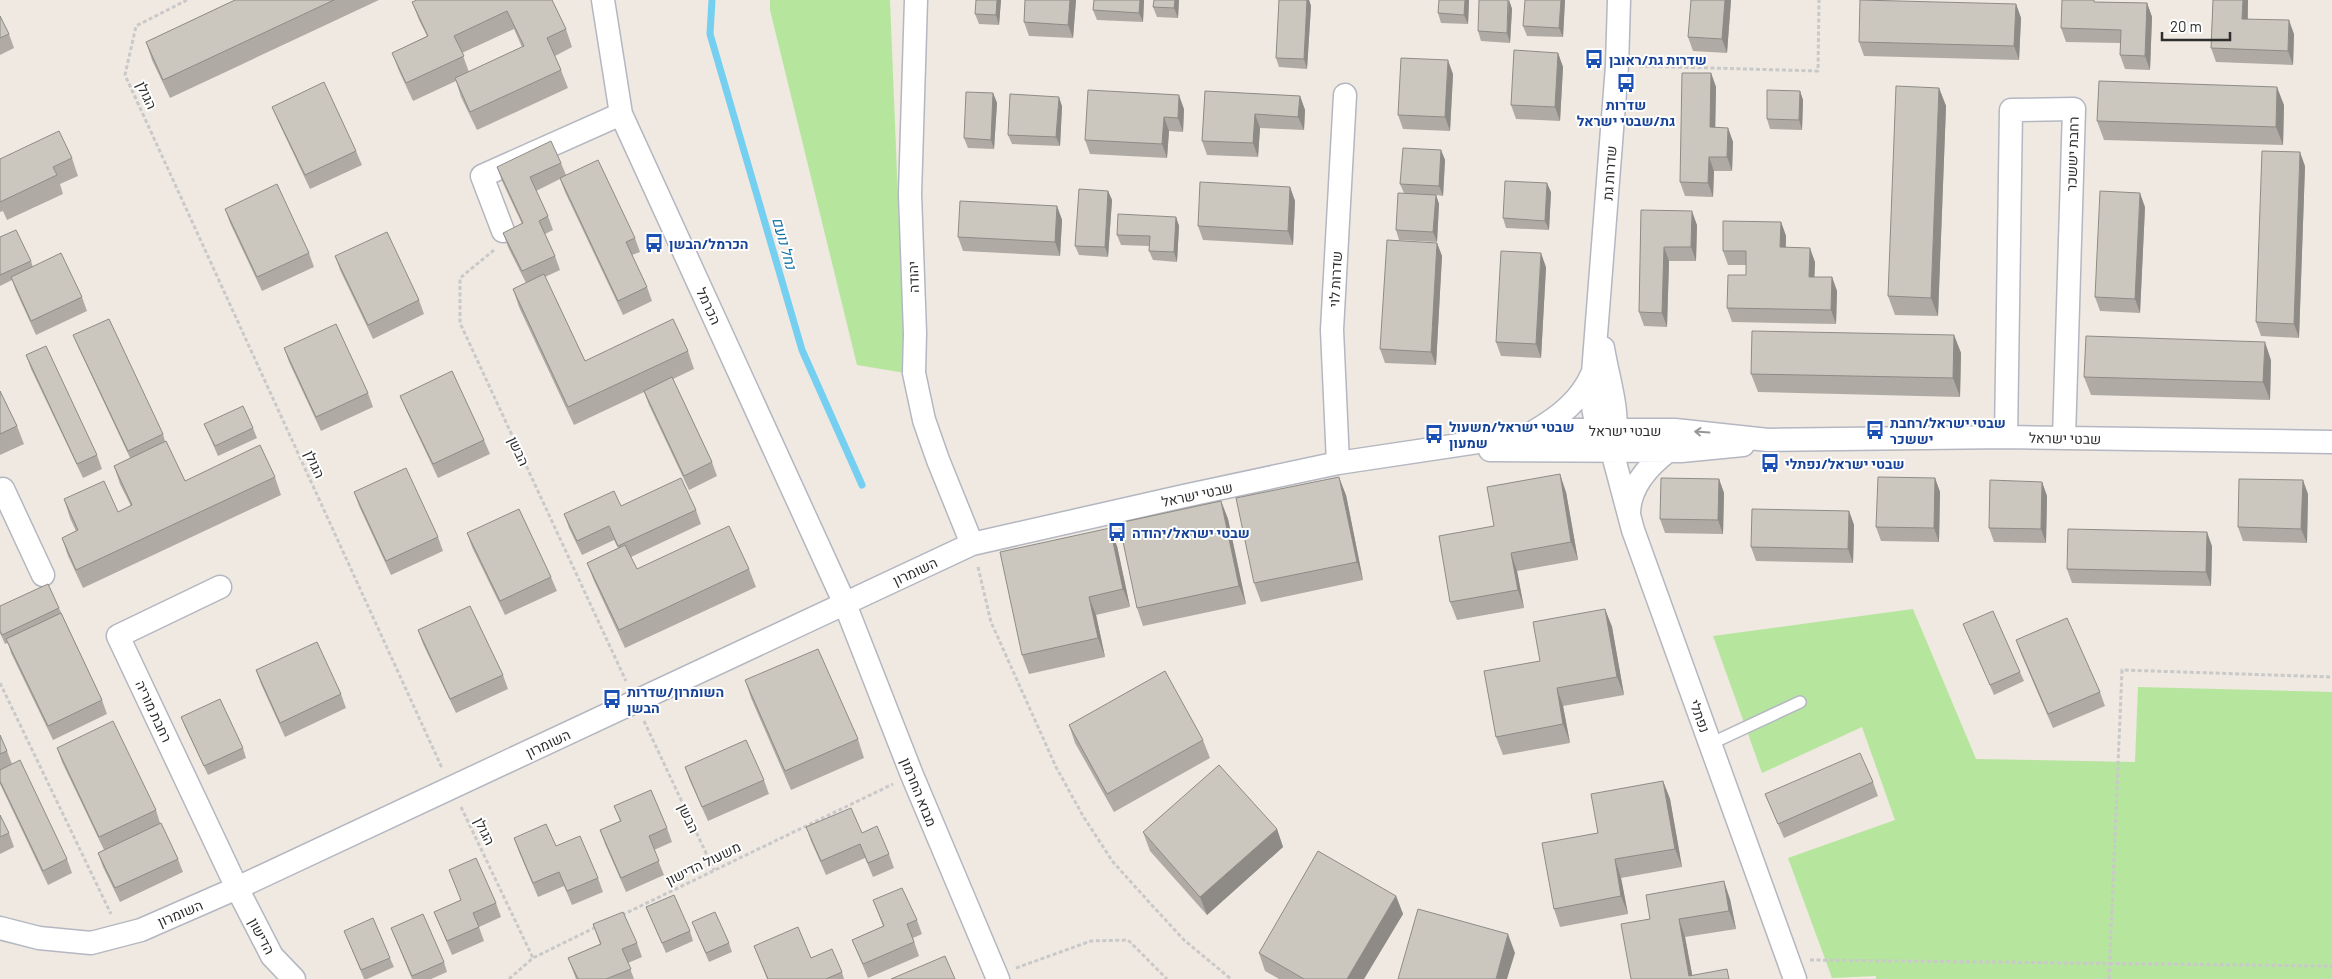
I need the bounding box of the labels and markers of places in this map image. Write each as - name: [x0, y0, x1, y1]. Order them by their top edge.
- bus stop icon: שדרות גת/ראובן: [1583, 48, 1605, 70]
- place label: שדרות גת/ראובן: [1609, 51, 1707, 68]
- bus stop icon: שדרות גת/שבטי ישראל: [1615, 72, 1637, 94]
- place label: שדרות גת/שבטי ישראל: [1577, 96, 1675, 129]
- bus stop icon: הכרמל/הבשן: [643, 232, 665, 254]
- place label: הכרמל/הבשן: [669, 235, 749, 252]
- place label: שבטי ישראל/רחבת יששכר: [1890, 414, 2006, 447]
- place label: שבטי ישראל/משעול שמעון: [1449, 418, 1574, 451]
- bus stop icon: שבטי ישראל/רחבת יששכר: [1864, 419, 1886, 441]
- bus stop icon: שבטי ישראל/משעול שמעון: [1423, 423, 1445, 445]
- bus stop icon: שבטי ישראל/נפתלי: [1759, 452, 1781, 474]
- place label: שבטי ישראל/נפתלי: [1785, 455, 1905, 472]
- bus stop icon: שבטי ישראל/יהודה: [1106, 521, 1128, 543]
- place label: שבטי ישראל/יהודה: [1132, 524, 1250, 541]
- place label: השומרון/שדרות הבשן: [627, 683, 724, 716]
- bus stop icon: השומרון/שדרות הבשן: [601, 688, 623, 710]

